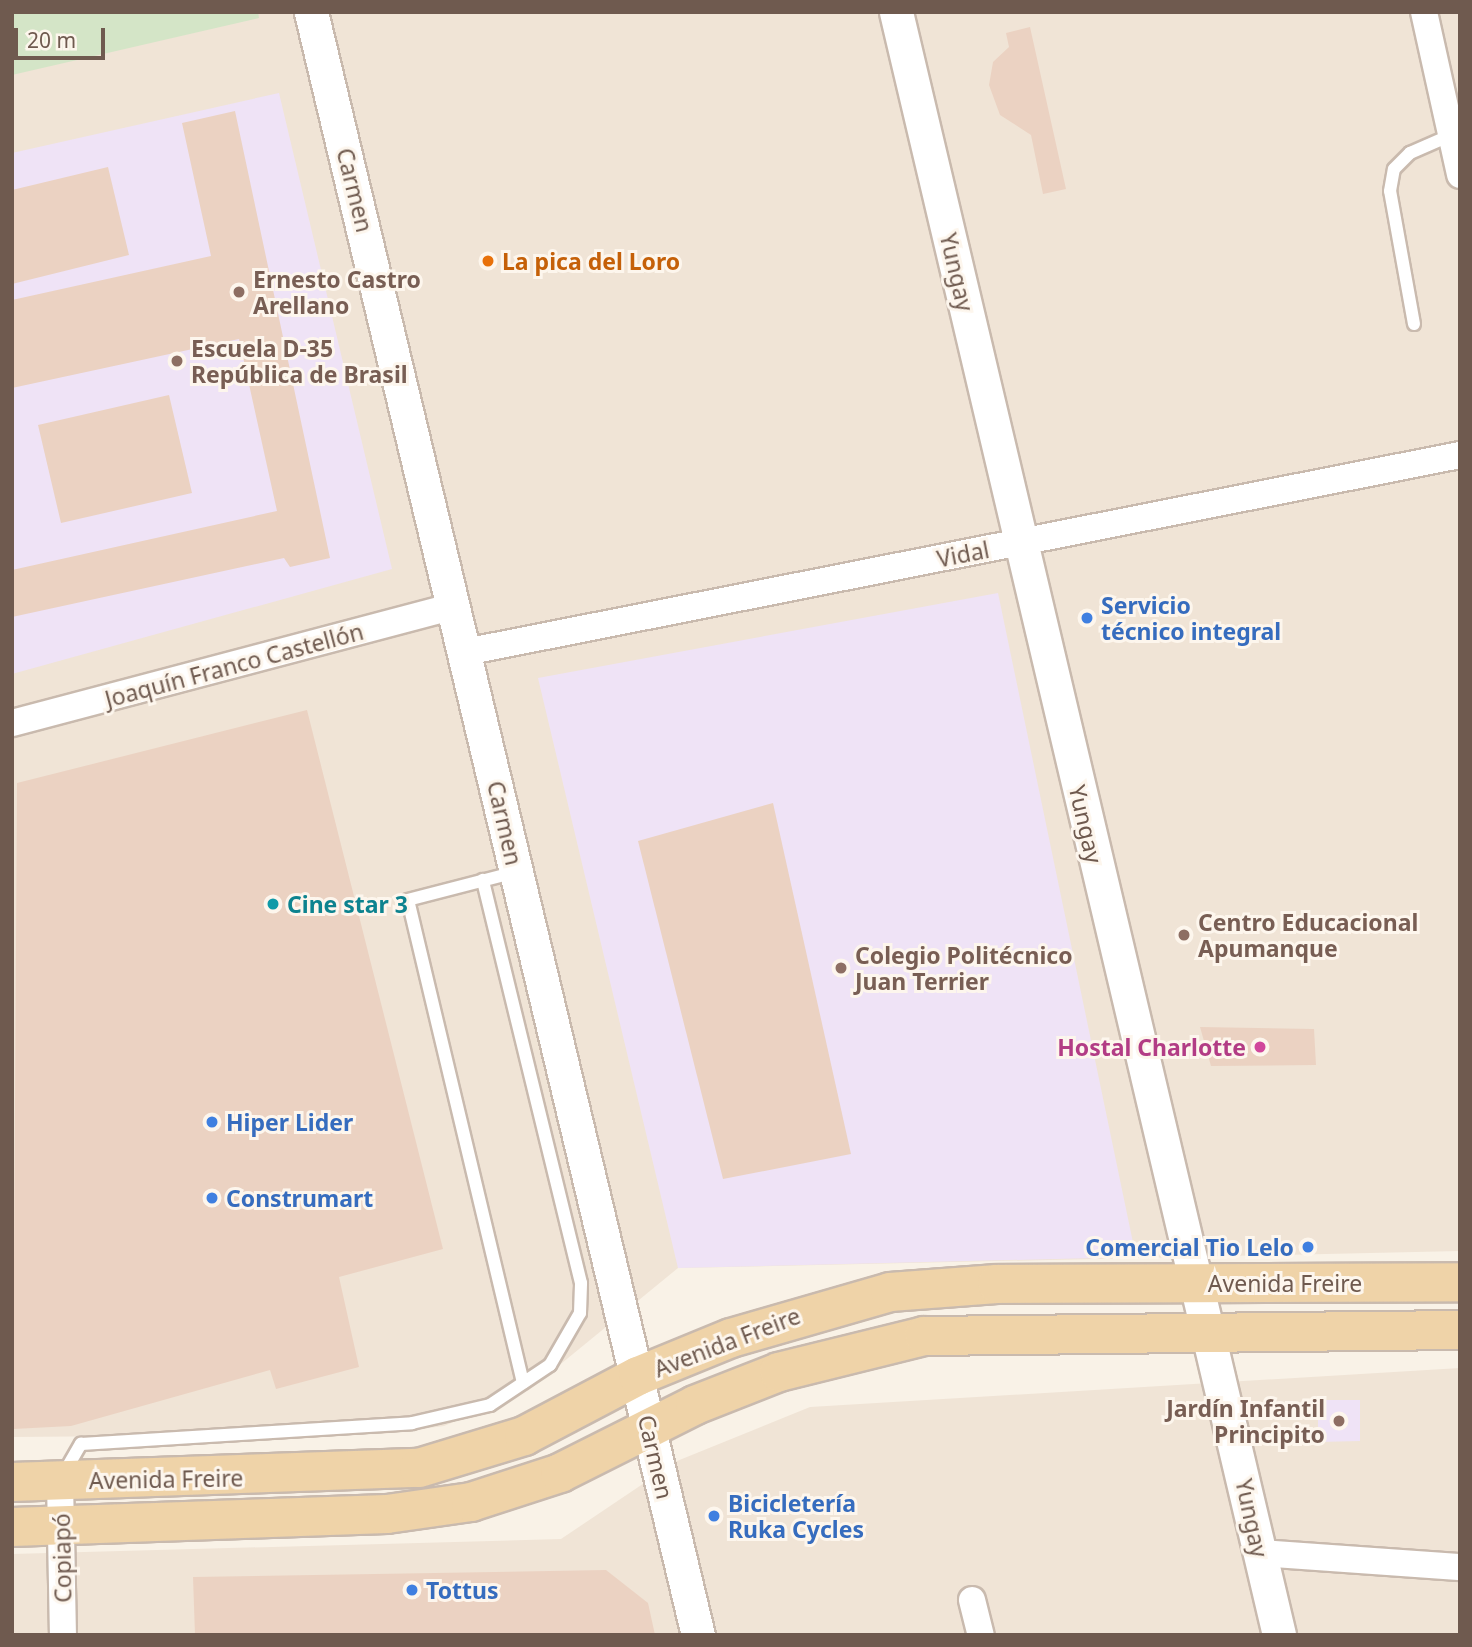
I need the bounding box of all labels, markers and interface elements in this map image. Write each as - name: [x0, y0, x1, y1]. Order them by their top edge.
- scale bar: [18, 14, 108, 58]
- text: 20 m: [27, 26, 76, 54]
- street label: Carmen: [331, 145, 379, 235]
- street label: Yungay: [935, 230, 979, 314]
- place label: La pica del Loro: [502, 247, 680, 275]
- marker: La pica del Loro: [480, 253, 496, 269]
- place label: Ernesto Castro Arellano: [253, 265, 421, 319]
- marker: Ernesto Castro Arellano: [231, 284, 247, 300]
- place label: Escuela D-35 República de Brasil: [191, 334, 408, 388]
- marker: Escuela D-35 República de Brasil: [169, 353, 185, 369]
- street label: Vidal: [934, 535, 992, 573]
- place label: Servicio técnico integral: [1101, 591, 1281, 645]
- marker: Servicio técnico integral: [1079, 610, 1095, 626]
- street label: Joaquín Franco Castellón: [102, 617, 366, 713]
- street label: Carmen: [482, 778, 528, 868]
- street label: Yungay: [1064, 782, 1108, 866]
- place label: Cine star 3: [287, 890, 408, 918]
- marker: Cine star 3: [265, 896, 281, 912]
- place label: Centro Educacional Apumanque: [1198, 908, 1418, 962]
- marker: Centro Educacional Apumanque: [1176, 927, 1192, 943]
- place label: Colegio Politécnico Juan Terrier: [855, 941, 1073, 995]
- marker: Colegio Politécnico Juan Terrier: [833, 960, 849, 976]
- place label: Hostal Charlotte: [1057, 1033, 1246, 1061]
- marker: Hostal Charlotte: [1252, 1039, 1268, 1055]
- place label: Hiper Lider: [226, 1108, 353, 1136]
- marker: Hiper Lider: [204, 1114, 220, 1130]
- place label: Construmart: [226, 1184, 373, 1212]
- marker: Construmart: [204, 1190, 220, 1206]
- place label: Comercial Tio Lelo: [1085, 1233, 1294, 1261]
- marker: Comercial Tio Lelo: [1300, 1239, 1316, 1255]
- street label: Avenida Freire: [1208, 1269, 1362, 1297]
- street label: Avenida Freire: [650, 1301, 804, 1383]
- place label: Jardín Infantil Principito: [1166, 1394, 1325, 1448]
- street label: Carmen: [633, 1412, 679, 1502]
- marker: Jardín Infantil Principito: [1331, 1413, 1347, 1429]
- street label: Avenida Freire: [89, 1464, 243, 1494]
- street label: Yungay: [1230, 1476, 1274, 1560]
- place label: Bicicletería Ruka Cycles: [728, 1489, 864, 1543]
- marker: Bicicletería Ruka Cycles: [706, 1508, 722, 1524]
- street label: Copiapó: [47, 1513, 77, 1603]
- place label: Tottus: [426, 1576, 498, 1604]
- marker: Tottus: [404, 1582, 420, 1598]

